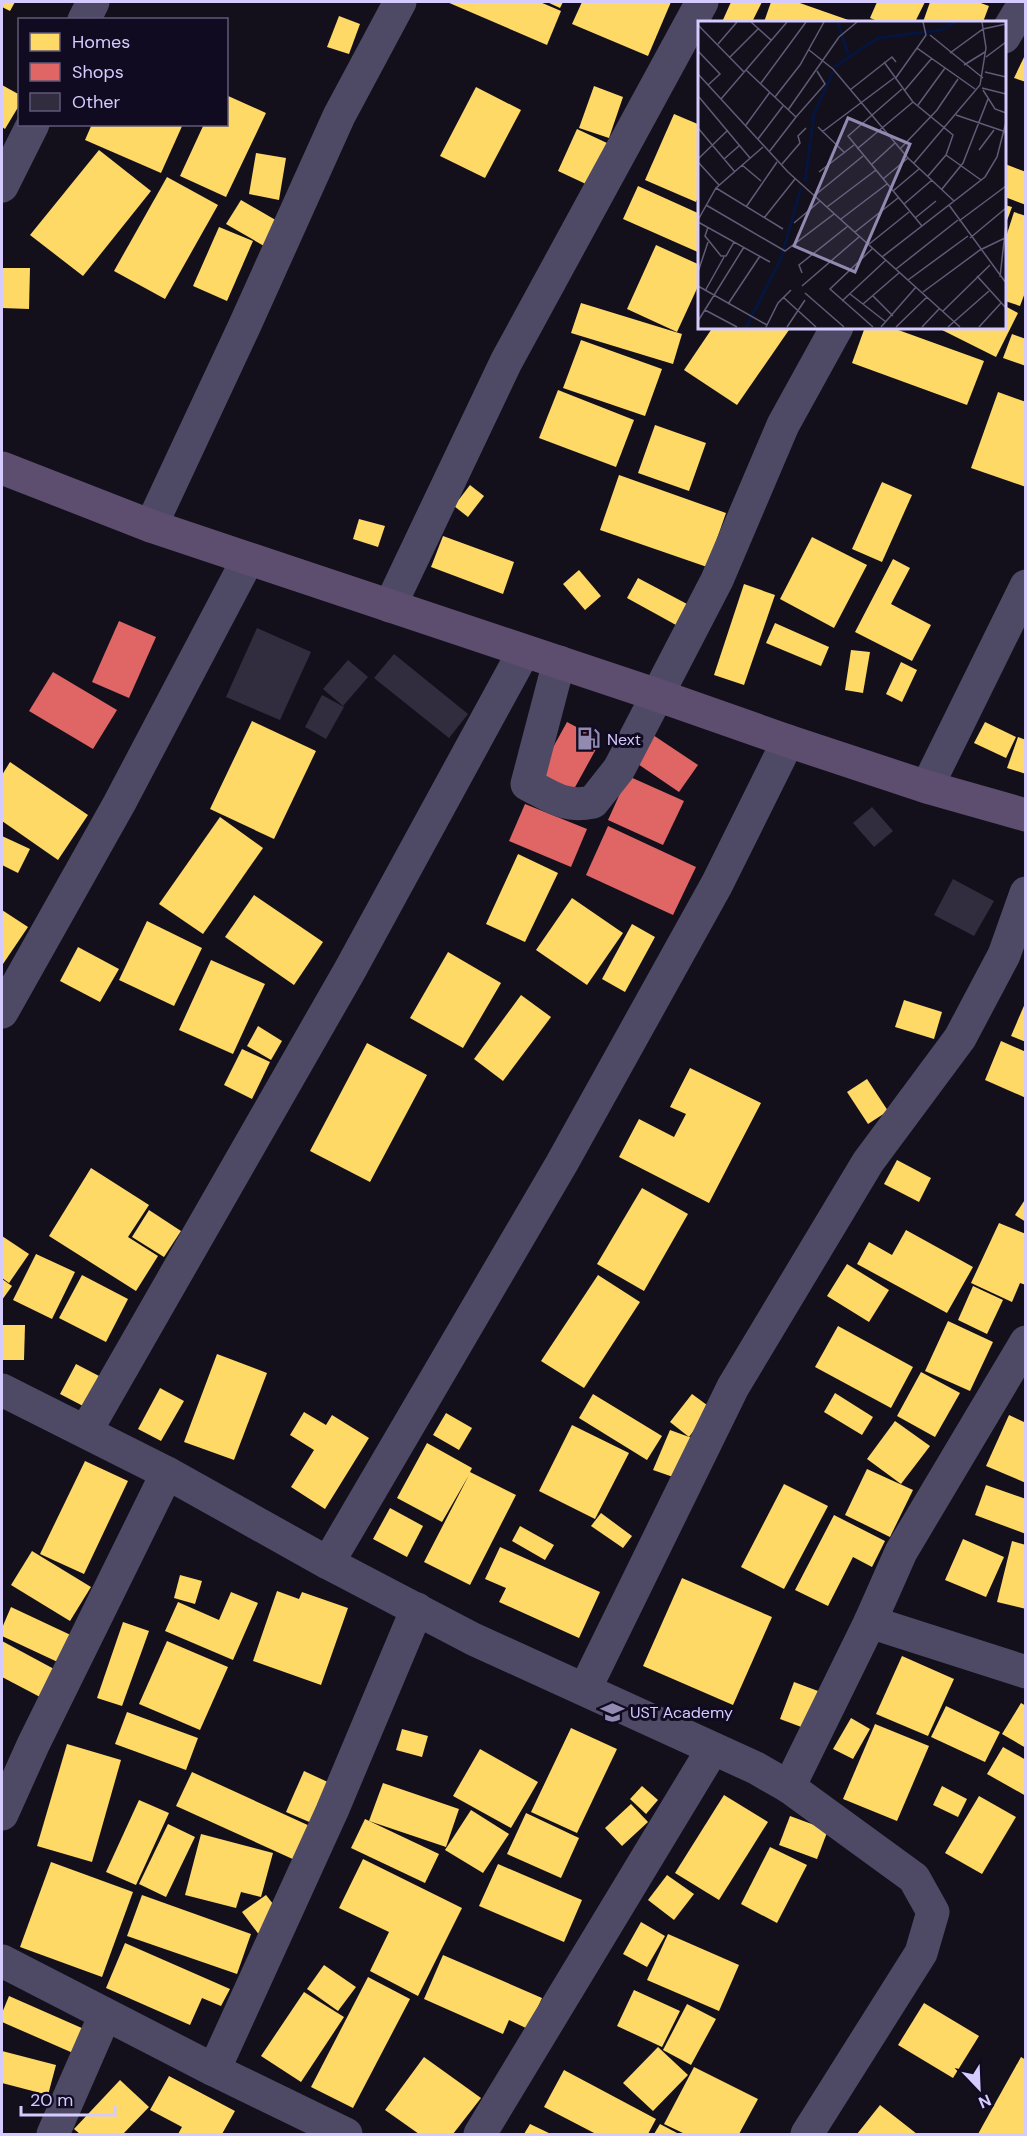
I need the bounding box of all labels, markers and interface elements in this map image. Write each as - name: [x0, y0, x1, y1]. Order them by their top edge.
- legend: [18, 18, 228, 126]
- inset map: [698, 21, 1006, 328]
- text: Homes: [72, 30, 130, 54]
- text: Shops: [72, 60, 124, 84]
- text: Other: [72, 90, 121, 114]
- fuel station icon: Next: [576, 726, 602, 752]
- place label: Next: [607, 729, 641, 750]
- school or university icon: UST Academy: [599, 1699, 625, 1725]
- place label: UST Academy: [630, 1702, 733, 1723]
- north arrow: [949, 2058, 1009, 2118]
- scale bar: [21, 2079, 116, 2117]
- text: 20 m: [30, 2088, 73, 2112]
- text: N: [975, 2089, 994, 2113]

